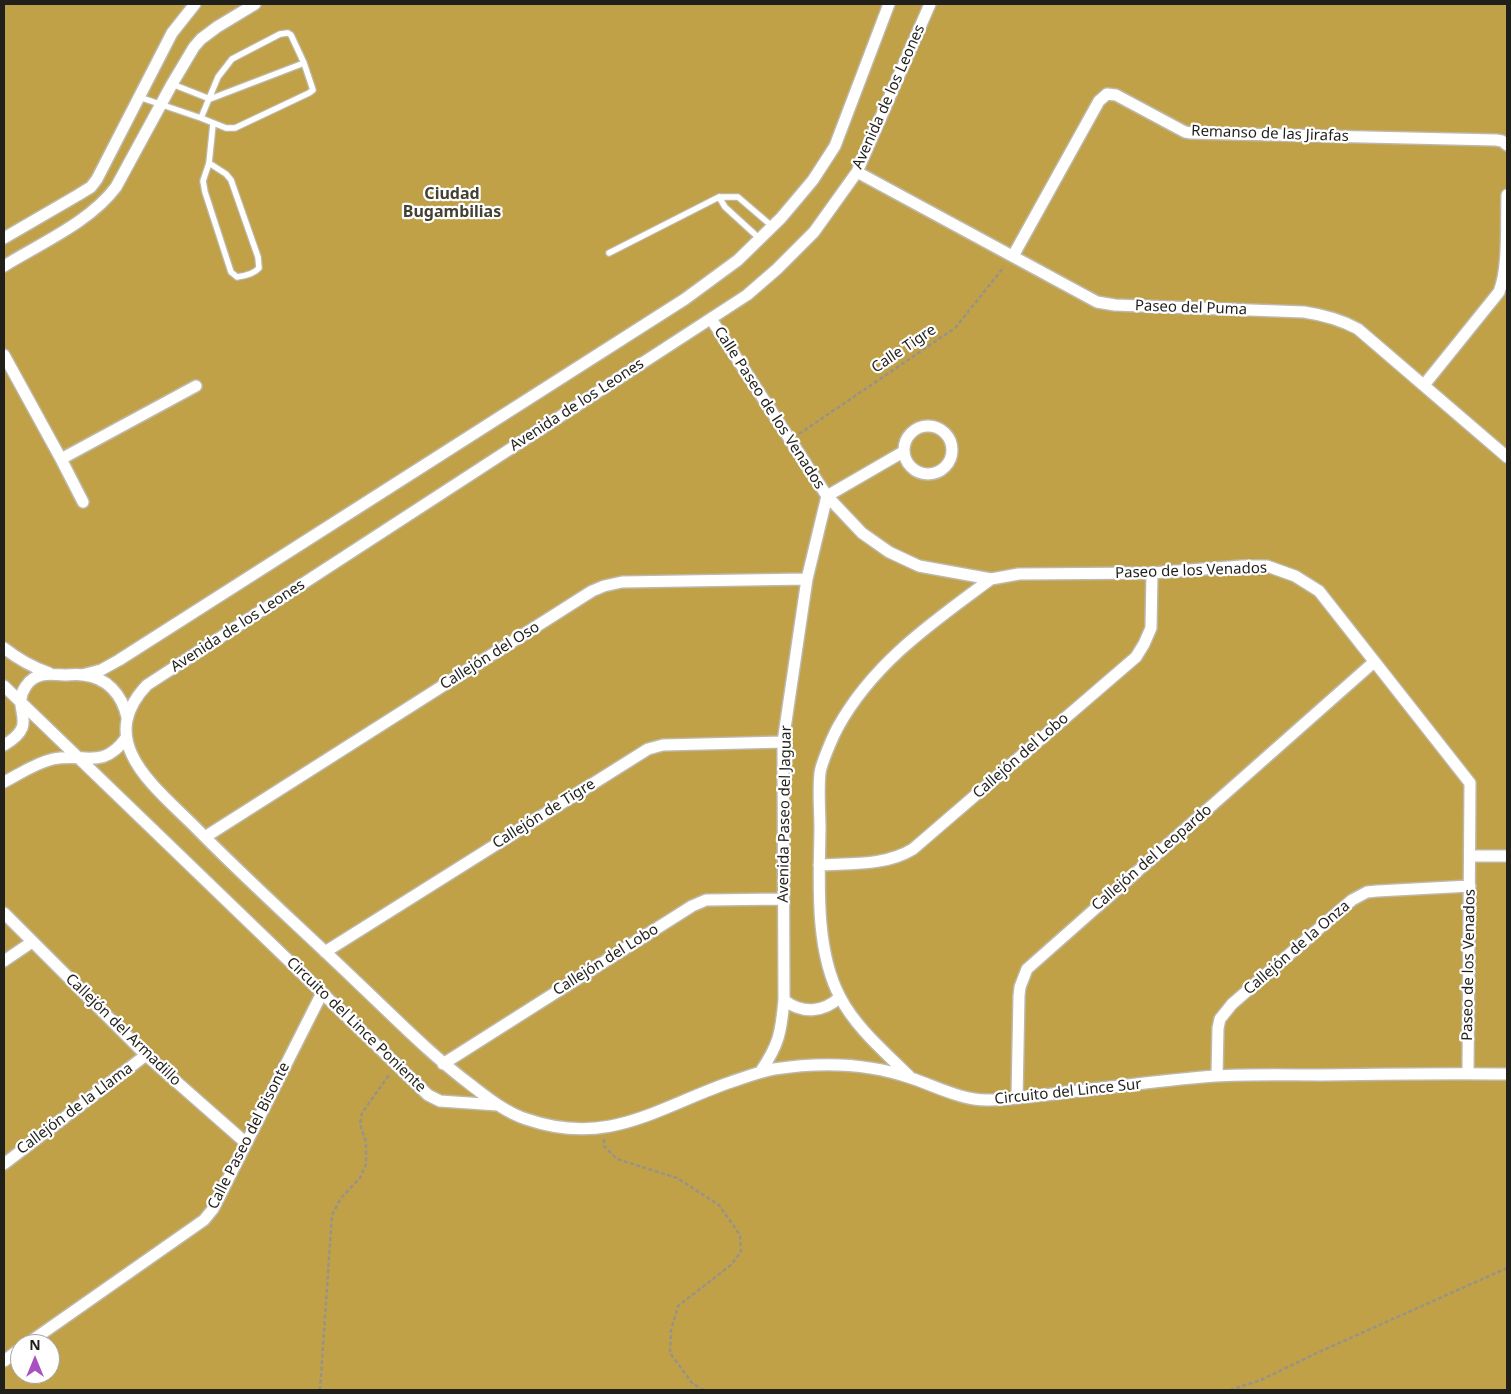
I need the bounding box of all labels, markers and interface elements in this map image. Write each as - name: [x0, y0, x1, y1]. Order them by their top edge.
- street label: Avenida de los Leones: [849, 22, 929, 172]
- street label: Remanso de las Jirafas: [1191, 122, 1349, 146]
- district label: Ciudad Bugambilias: [403, 184, 501, 222]
- street label: Paseo del Puma: [1135, 297, 1247, 319]
- street label: Calle Tigre: [868, 321, 940, 377]
- street label: Calle Paseo de los Venados: [710, 323, 828, 493]
- street label: Avenida de los Leones: [507, 355, 647, 455]
- street label: Paseo de los Venados: [1115, 559, 1267, 583]
- street label: Avenida de los Leones: [168, 576, 308, 676]
- street label: Callejón del Oso: [437, 618, 543, 694]
- street label: Callejón del Lobo: [969, 710, 1073, 802]
- street label: Avenida Paseo del Jaguar: [774, 725, 796, 903]
- street label: Callejón de Tigre: [489, 775, 599, 853]
- street label: Callejón del Leopardo: [1088, 801, 1216, 915]
- street label: Paseo de los Venados: [1459, 889, 1479, 1041]
- street label: Callejón de la Onza: [1240, 897, 1354, 999]
- street label: Callejón del Lobo: [550, 920, 662, 1000]
- street label: Circuito del Lince Poniente: [283, 954, 429, 1096]
- street label: Callejón del Armadillo: [61, 970, 185, 1090]
- street label: Calle Paseo del Bisonte: [204, 1059, 294, 1213]
- street label: Callejón de la Llama: [13, 1060, 137, 1158]
- street label: Circuito del Lince Sur: [994, 1075, 1142, 1109]
- north arrow: [10, 1334, 60, 1384]
- text: N: [29, 1335, 41, 1354]

